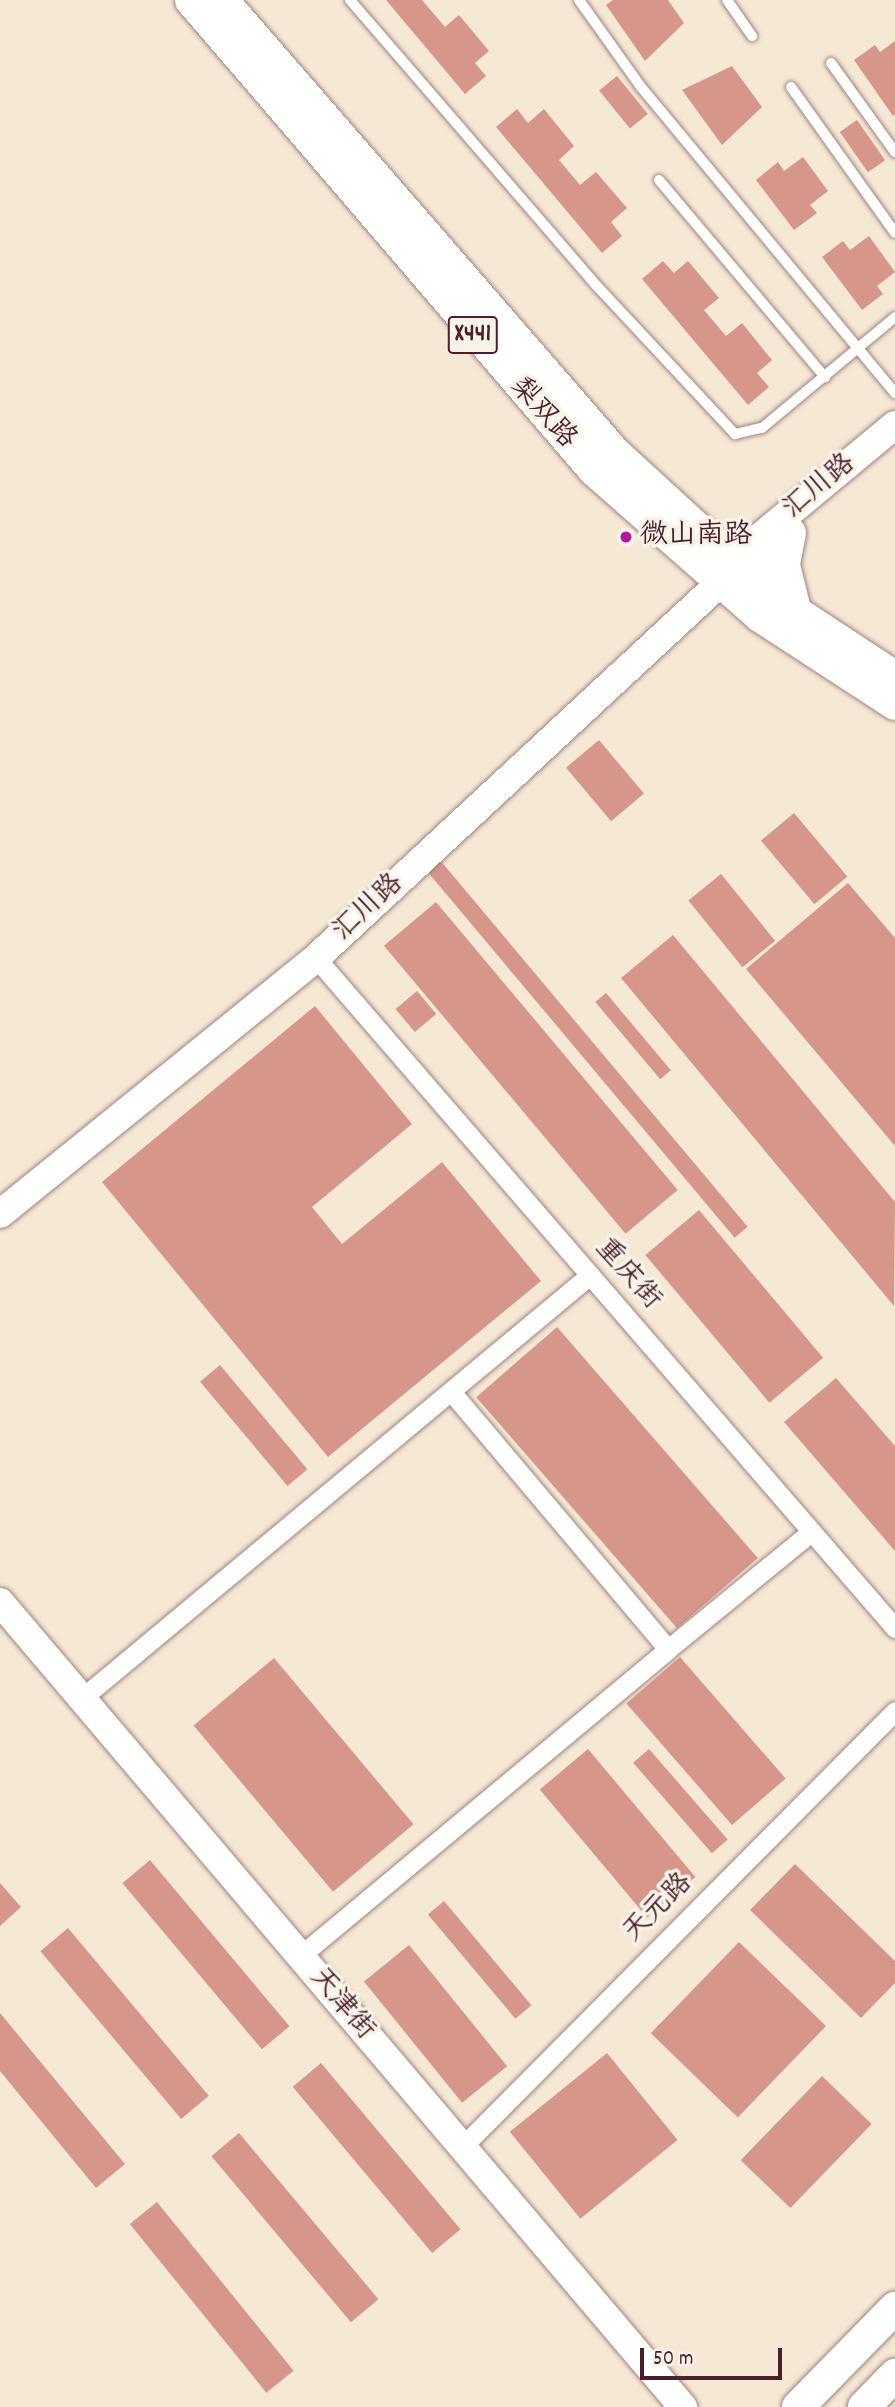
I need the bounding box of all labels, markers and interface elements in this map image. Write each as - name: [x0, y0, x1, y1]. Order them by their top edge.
- road number: X441: [447, 312, 499, 358]
- street label: 梨双路: [501, 372, 583, 456]
- street label: 汇川路: [777, 448, 863, 528]
- place label: 微山南路: [640, 520, 752, 554]
- marker: 微山南路: [618, 529, 634, 545]
- street label: 汇川路: [327, 868, 411, 950]
- street label: 重庆街: [587, 1232, 667, 1318]
- street label: 天元路: [617, 1867, 701, 1951]
- street label: 天津街: [301, 1962, 381, 2048]
- scale bar: [643, 2334, 785, 2378]
- text: 50 m: [653, 2345, 693, 2375]

